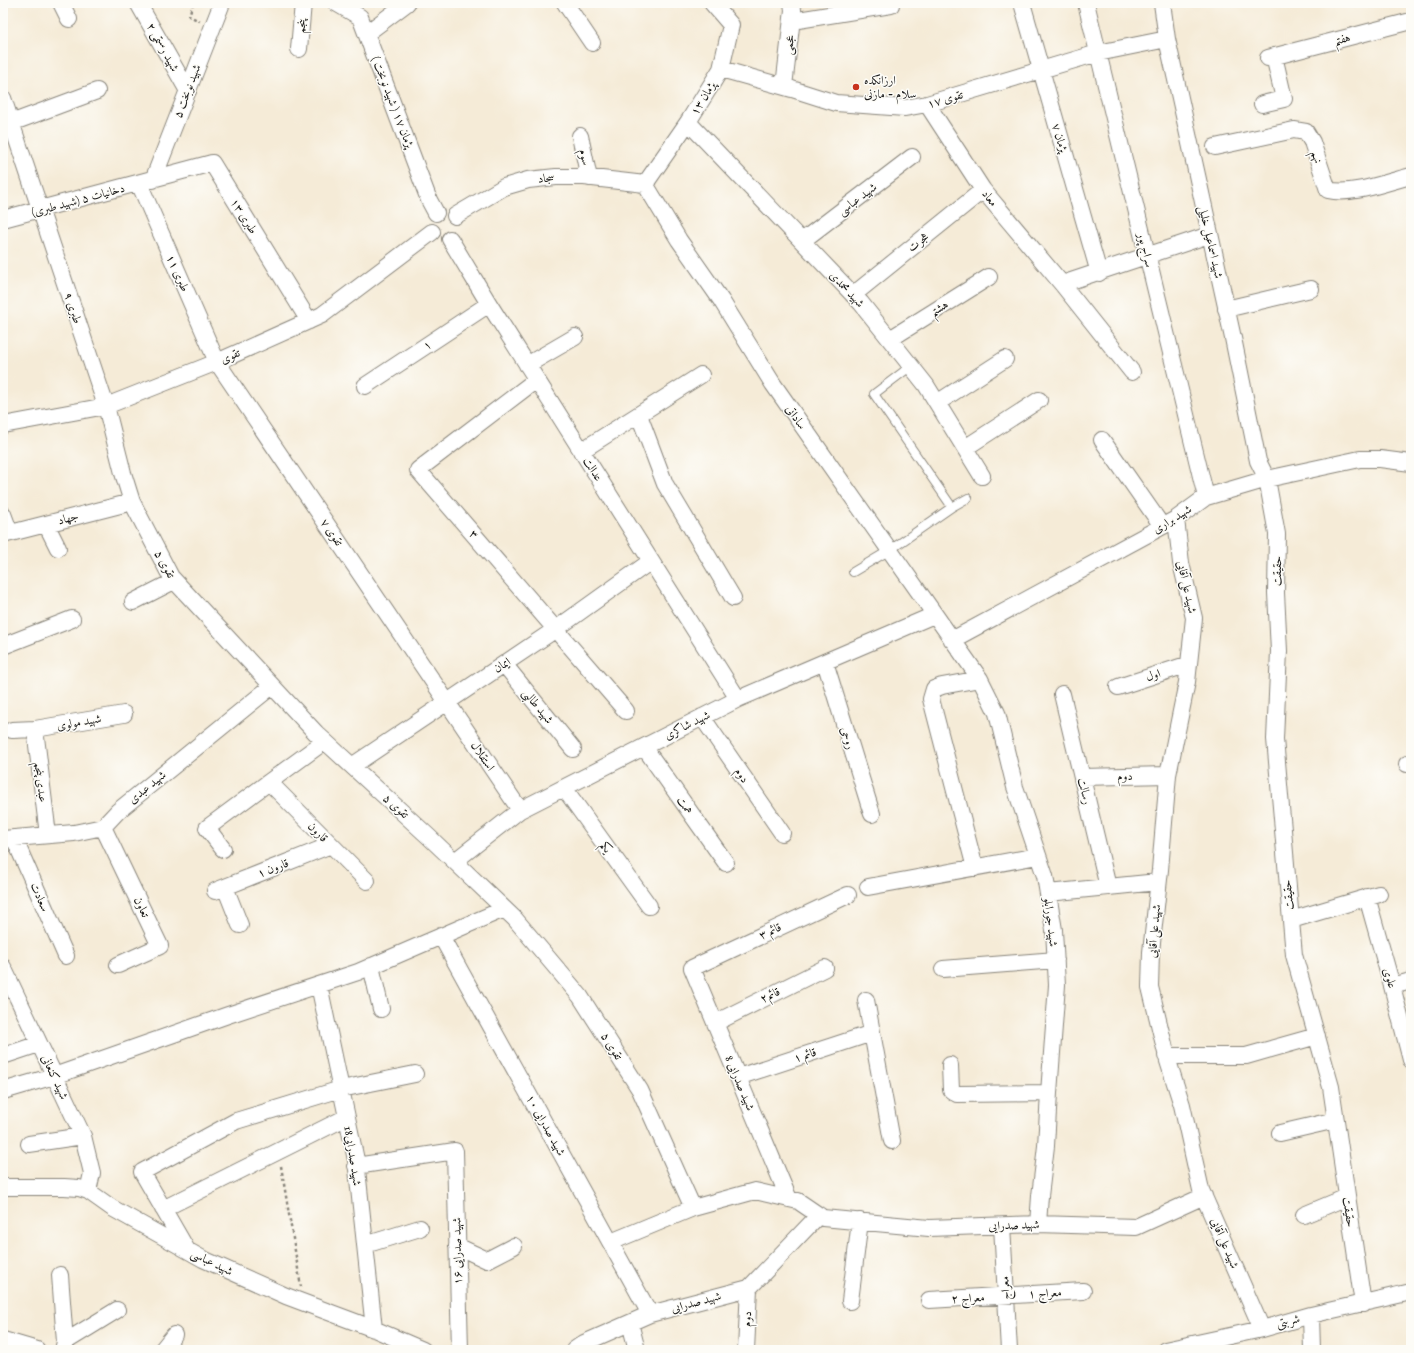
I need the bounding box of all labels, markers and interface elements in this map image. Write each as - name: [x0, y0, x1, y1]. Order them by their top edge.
- street label: پنجم: [293, 17, 313, 34]
- street label: شهید رستمی ۲: [142, 20, 182, 75]
- street label: هفتم: [1332, 30, 1353, 53]
- street label: عجمی: [781, 34, 799, 56]
- street label: پژمان ۱۷ ( شهید نوبخت ): [368, 54, 418, 152]
- street label: شهید نوبخت ۵: [170, 62, 205, 120]
- place label: ارزانکده سلام - مازنی: [864, 73, 917, 105]
- street label: پژمان ۱۳: [687, 77, 720, 118]
- marker: ارزانکده سلام - مازنی: [851, 82, 861, 92]
- street label: تقوی ۱۷: [925, 87, 966, 112]
- street label: پژمان ۷: [1048, 122, 1071, 156]
- street label: سوم: [572, 147, 594, 168]
- street label: نهم: [1305, 149, 1326, 166]
- street label: سجاد: [537, 170, 555, 187]
- street label: شهید عباسی: [835, 180, 880, 220]
- street label: دخانیات ۵ (شهید طبری): [30, 181, 127, 220]
- street label: معاد: [978, 187, 1001, 210]
- street label: طبری ۱۳: [227, 196, 260, 237]
- street label: شهید اسماعیل خلیلی: [1194, 204, 1226, 280]
- street label: هجرت: [905, 229, 932, 255]
- street label: سراج پور: [1131, 230, 1157, 270]
- street label: طبری ۱۱: [163, 252, 192, 294]
- street label: شهید محمدی: [826, 268, 867, 311]
- street label: طبری ۹: [60, 290, 85, 326]
- street label: هشتم: [927, 297, 953, 323]
- street label: ۱: [420, 337, 434, 354]
- street label: تقوی: [218, 345, 243, 367]
- street label: ساداتی: [782, 402, 809, 433]
- street label: عدالت: [579, 454, 606, 484]
- street label: شهید براری: [1150, 502, 1195, 537]
- street label: جهاد: [56, 509, 80, 528]
- street label: تقوی ۷: [317, 516, 347, 549]
- street label: ۳: [466, 527, 482, 542]
- street label: تقوی ۵: [151, 548, 179, 582]
- street label: حقیقت: [1270, 556, 1285, 586]
- street label: شهید علی آقایی: [1172, 559, 1201, 615]
- street label: ایمان: [491, 654, 514, 676]
- street label: اول: [1144, 666, 1163, 685]
- street label: شهید طالبی: [517, 686, 556, 728]
- street label: شهید شاکری: [662, 707, 713, 743]
- street label: شهید مولوی: [56, 711, 103, 734]
- street label: روحی: [837, 725, 858, 751]
- street label: استقلال: [467, 739, 498, 774]
- street label: عبدی پنجم: [28, 761, 50, 804]
- street label: دوم: [729, 765, 752, 788]
- street label: شهید عبدی: [125, 768, 169, 807]
- street label: دوم: [1117, 769, 1133, 787]
- street label: رسالت: [1074, 776, 1095, 806]
- street label: تقوی ۵: [380, 791, 412, 822]
- street label: همت: [673, 793, 696, 817]
- street label: قارون: [304, 819, 331, 846]
- street label: یکم: [594, 839, 615, 858]
- street label: قارون ۱: [255, 856, 291, 881]
- street label: حقیقت: [1280, 879, 1297, 911]
- street label: سعادت: [26, 880, 53, 914]
- street label: تعاون: [130, 894, 153, 921]
- street label: شهید جورابلو: [1040, 895, 1061, 947]
- street label: شهید علی آقایی: [1144, 903, 1165, 959]
- street label: قائم ۳: [757, 920, 785, 946]
- street label: علوی: [1379, 966, 1400, 990]
- street label: قائم۲: [758, 984, 784, 1009]
- street label: تقوی ۵: [597, 1030, 626, 1063]
- street label: قائم ۱: [792, 1045, 819, 1069]
- street label: شهید کنعانی: [38, 1052, 71, 1102]
- street label: شهید صدرایی 8: [721, 1053, 758, 1113]
- street label: شهید صدرایی ۱۰: [523, 1092, 569, 1159]
- street label: شهید صدرایی18: [340, 1125, 365, 1187]
- street label: حقیقت: [1339, 1196, 1358, 1228]
- street label: شهید علی آقایی: [1206, 1215, 1243, 1271]
- street label: شهید صدرایی ۱۶: [449, 1217, 466, 1285]
- street label: شهید صدرایی: [988, 1217, 1040, 1234]
- street label: شهید عباسی: [188, 1246, 235, 1280]
- street label: معراج: [997, 1276, 1017, 1300]
- street label: معراج ۱: [1028, 1285, 1062, 1305]
- street label: شهید صدرایی: [670, 1289, 723, 1316]
- street label: معراج ۲: [951, 1290, 985, 1310]
- street label: دوم: [740, 1311, 758, 1327]
- street label: شربتی: [1275, 1311, 1302, 1332]

